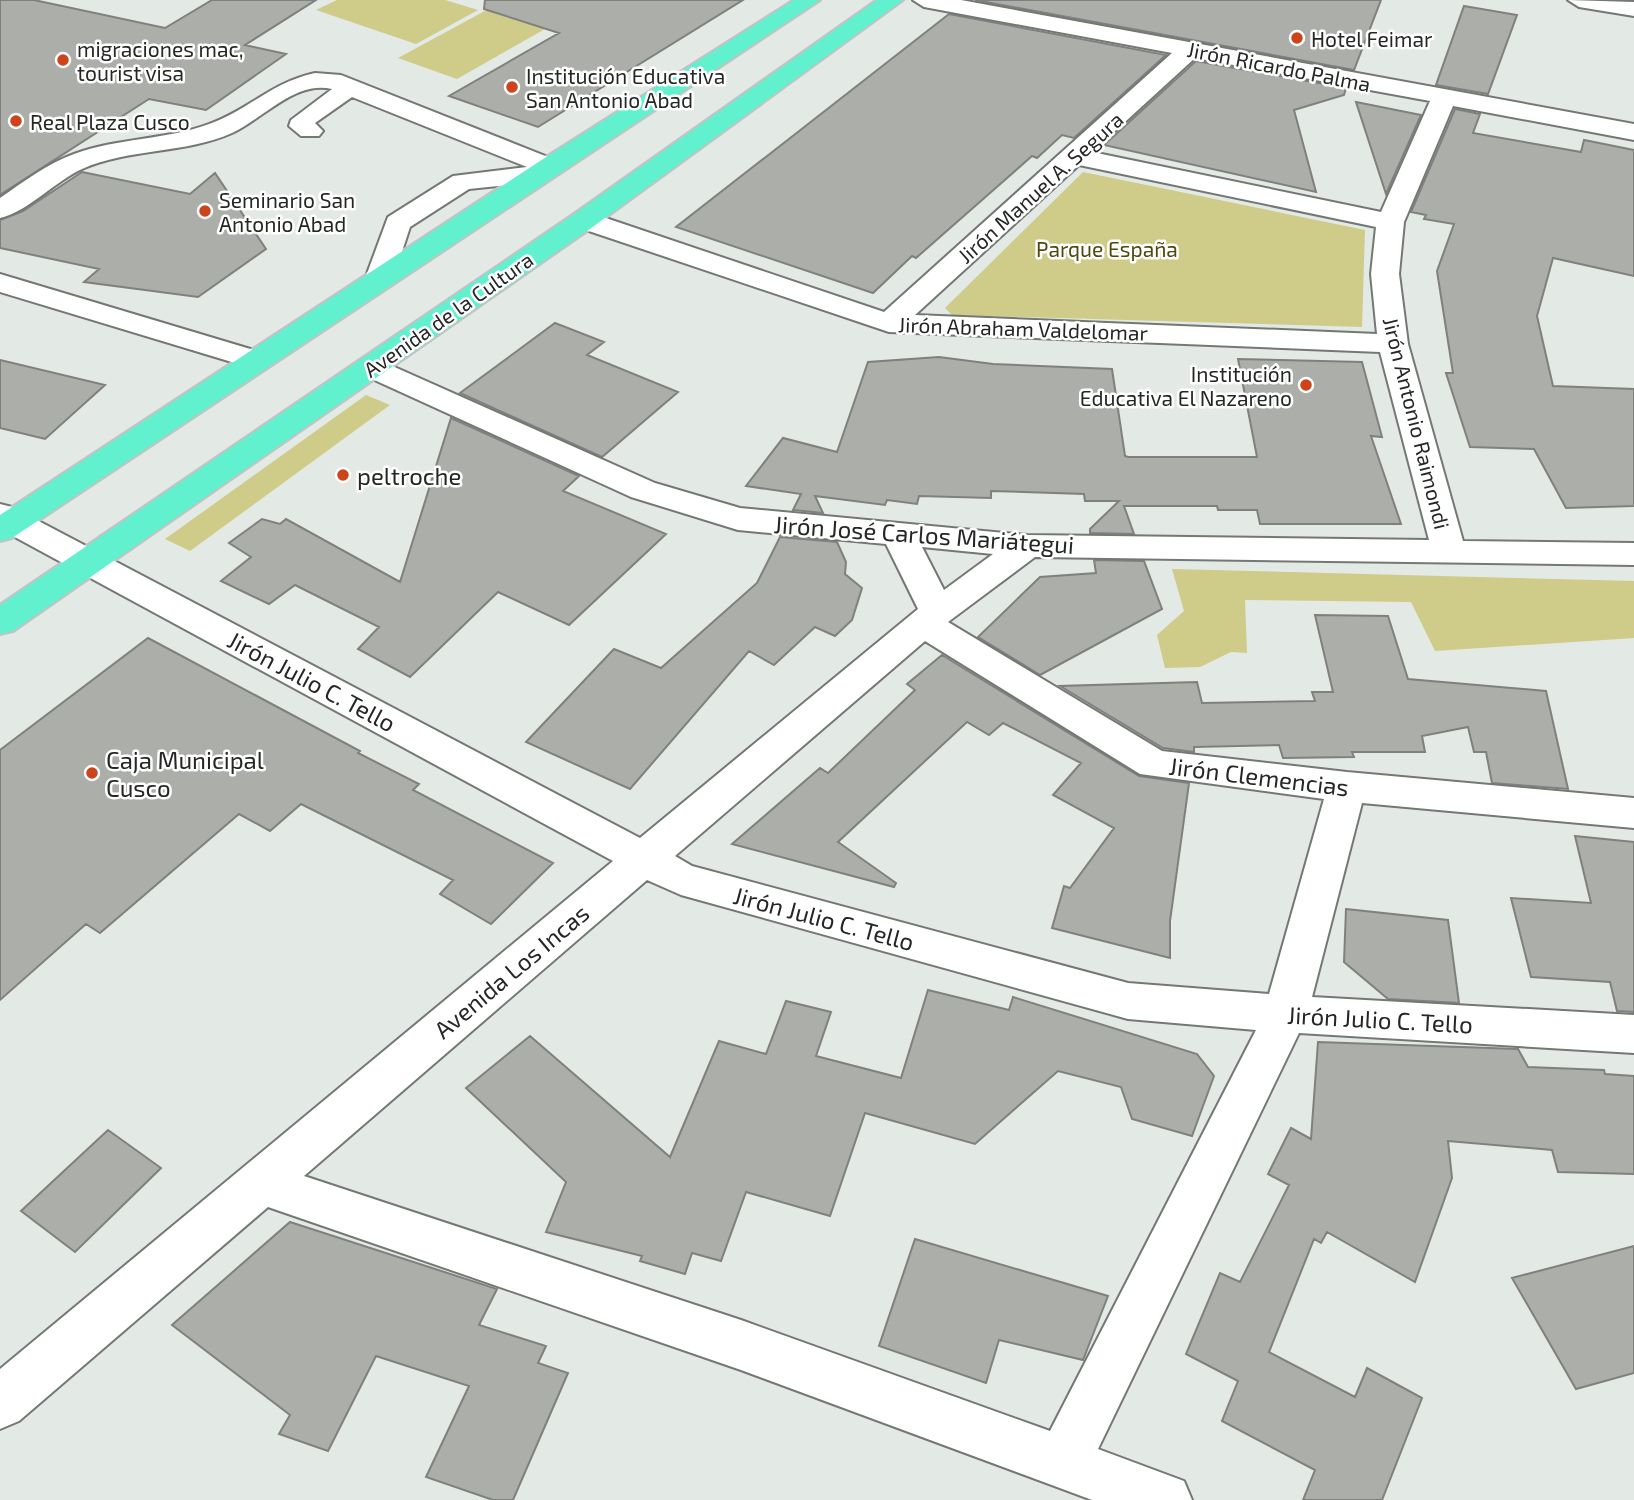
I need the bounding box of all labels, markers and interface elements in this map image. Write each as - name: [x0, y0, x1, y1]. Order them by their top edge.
- place label: Hotel Feimar: [1311, 26, 1433, 51]
- marker: Hotel Feimar: [1289, 30, 1305, 46]
- place label: migraciones mac, tourist visa: [77, 36, 244, 85]
- street label: Jirón Ricardo Palma: [1185, 36, 1373, 96]
- marker: migraciones mac, tourist visa: [55, 52, 71, 68]
- place label: Institución Educativa San Antonio Abad: [526, 63, 725, 112]
- marker: Institución Educativa San Antonio Abad: [504, 79, 520, 95]
- street label: Jirón Manuel A. Segura: [952, 106, 1128, 268]
- place label: Real Plaza Cusco: [30, 109, 190, 134]
- marker: Real Plaza Cusco: [8, 113, 24, 129]
- place label: Seminario San Antonio Abad: [219, 187, 355, 236]
- marker: Seminario San Antonio Abad: [197, 203, 213, 219]
- park label: Parque España: [1036, 236, 1178, 261]
- street label: Avenida de la Cultura: [359, 246, 537, 382]
- street label: Jirón Abraham Valdelomar: [898, 311, 1149, 345]
- street label: Jirón Antonio Raimondi: [1379, 314, 1455, 532]
- place label: Institución Educativa El Nazareno: [1080, 361, 1292, 410]
- marker: Institución Educativa El Nazareno: [1298, 377, 1314, 393]
- place label: peltroche: [357, 461, 461, 490]
- marker: peltroche: [335, 467, 351, 483]
- street label: Jirón José Carlos Mariátegui: [773, 509, 1075, 559]
- street label: Jirón Julio C. Tello: [223, 625, 401, 737]
- place label: Caja Municipal Cusco: [106, 745, 264, 802]
- street label: Jirón Clemencias: [1167, 751, 1351, 801]
- marker: Caja Municipal Cusco: [84, 765, 100, 781]
- street label: Jirón Julio C. Tello: [731, 880, 917, 956]
- street label: Avenida Los Incas: [428, 898, 594, 1044]
- street label: Jirón Julio C. Tello: [1286, 1000, 1474, 1038]

